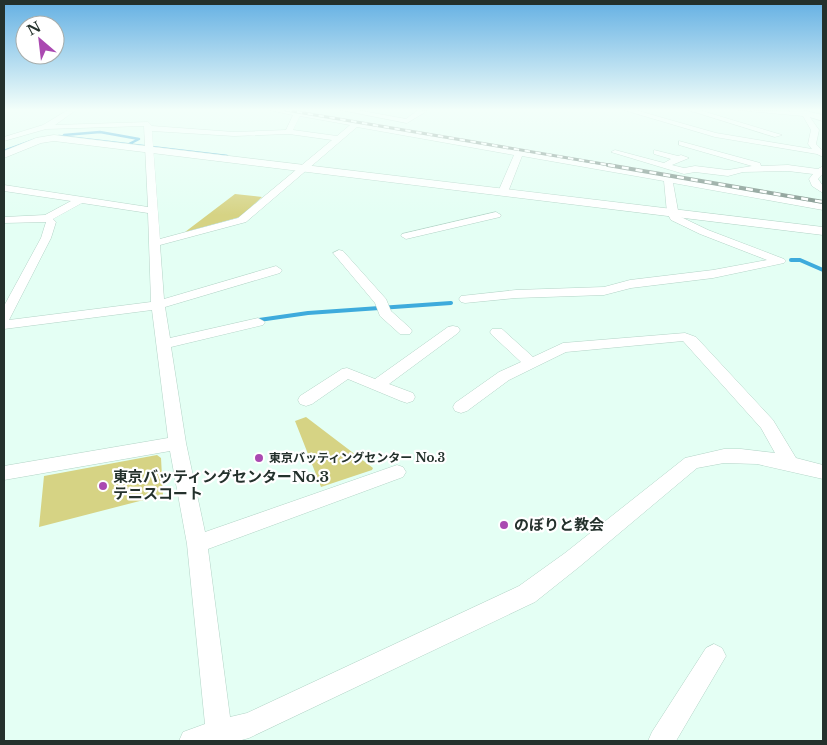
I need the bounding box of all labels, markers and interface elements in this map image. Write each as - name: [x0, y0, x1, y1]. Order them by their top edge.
- north arrow: [15, 15, 65, 65]
- text: N: [24, 17, 44, 40]
- place label: 東京バッティングセンター No.3: [269, 450, 445, 465]
- marker: 東京バッティングセンター No.3: [253, 452, 265, 464]
- place label: 東京バッティングセンターNo.3 テニスコート: [113, 467, 329, 503]
- marker: 東京バッティングセンターNo.3 テニスコート: [97, 480, 109, 492]
- place label: のぼりと教会: [514, 515, 604, 534]
- marker: のぼりと教会: [498, 519, 510, 531]

